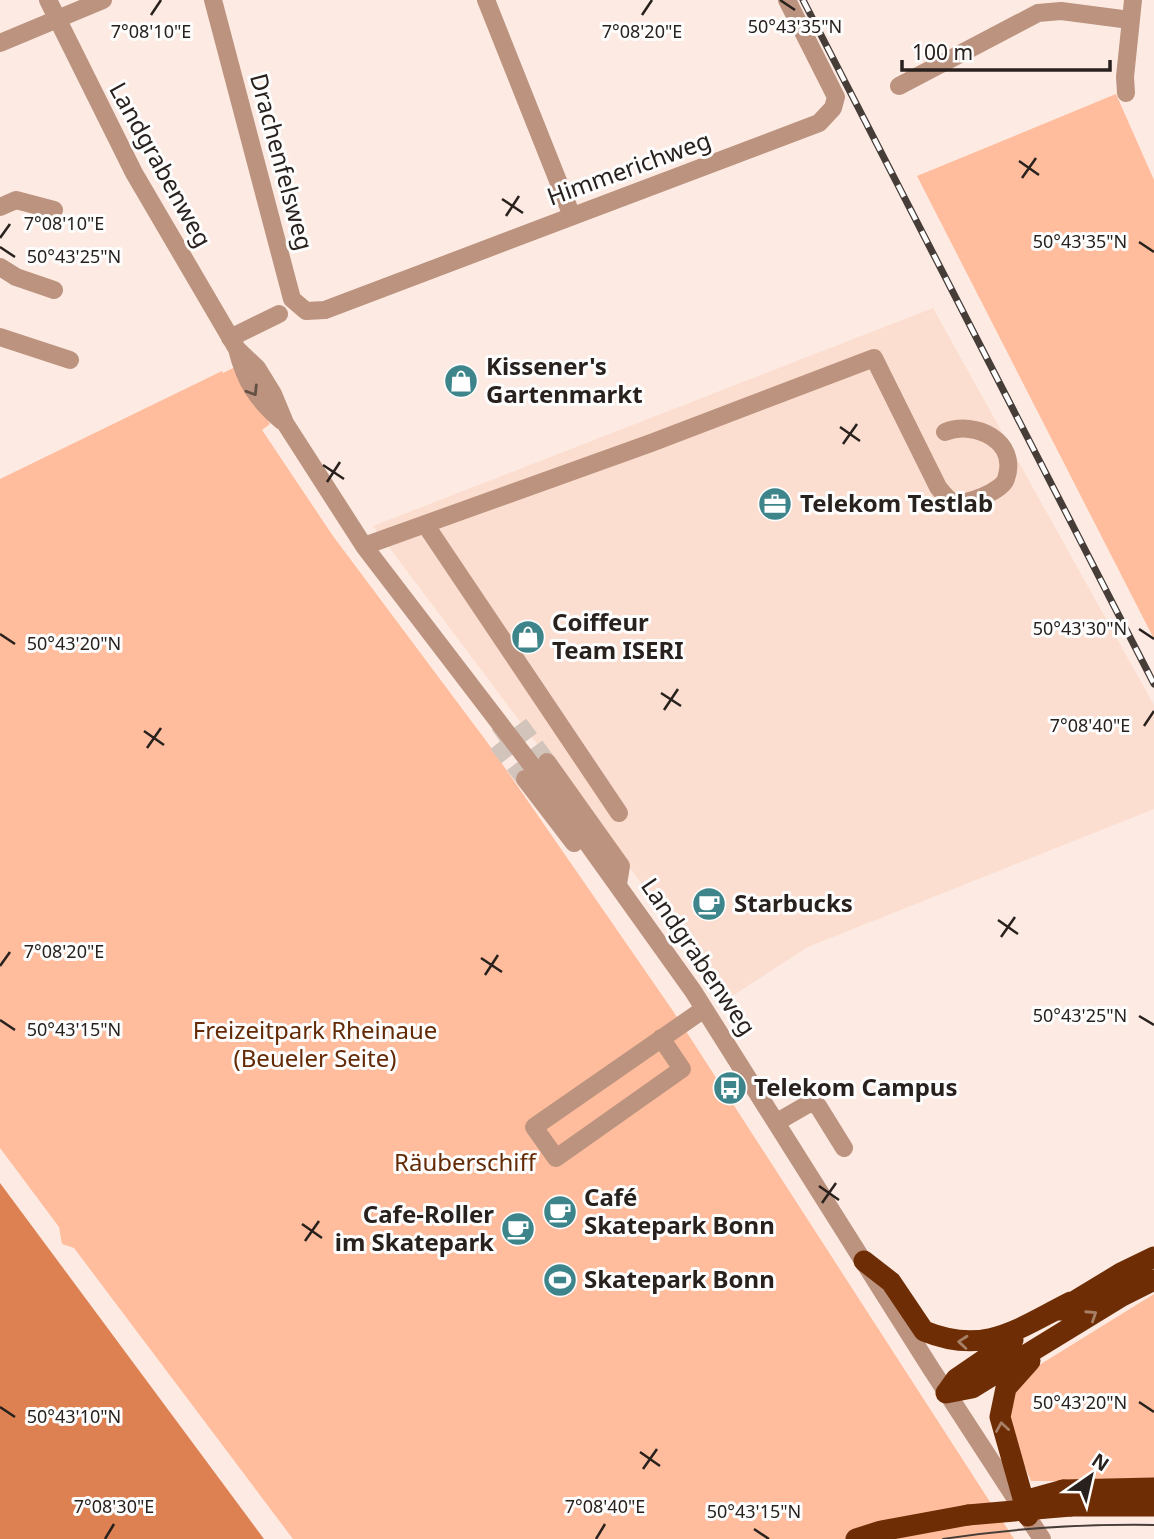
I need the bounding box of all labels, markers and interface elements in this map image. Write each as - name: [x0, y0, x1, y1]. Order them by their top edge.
- text: 50°43'35"N: [748, 14, 842, 38]
- text: 7°08'10"E: [111, 19, 191, 43]
- text: 7°08'20"E: [602, 19, 682, 43]
- scale bar: [902, 28, 1110, 72]
- text: 100 m: [912, 38, 973, 66]
- street label: Drachenfelsweg: [243, 70, 322, 254]
- street label: Landgrabenweg: [102, 76, 220, 253]
- street label: Himmerichweg: [542, 123, 715, 213]
- text: 7°08'10"E: [24, 211, 104, 235]
- text: 50°43'35"N: [1033, 229, 1127, 253]
- text: 50°43'25"N: [27, 244, 121, 268]
- place label: Kissener's Gartenmarkt: [486, 349, 643, 410]
- shop icon: Kissener's Gartenmarkt: [442, 362, 480, 400]
- one-way arrow: [245, 384, 258, 397]
- office icon: Telekom Testlab: [756, 485, 794, 523]
- place label: Telekom Testlab: [800, 486, 993, 519]
- place label: Coiffeur Team ISERI: [552, 605, 684, 666]
- text: 50°43'30"N: [1033, 616, 1127, 640]
- shop icon: Coiffeur Team ISERI: [509, 618, 547, 656]
- text: 50°43'20"N: [27, 631, 121, 655]
- text: 7°08'40"E: [1050, 713, 1130, 737]
- street label: Landgrabenweg: [634, 871, 764, 1041]
- cafe icon: Starbucks: [690, 885, 728, 923]
- place label: Starbucks: [734, 886, 853, 919]
- text: 7°08'20"E: [24, 939, 104, 963]
- text: 50°43'25"N: [1033, 1003, 1127, 1027]
- park label: Freizeitpark Rheinaue (Beueler Seite): [193, 1013, 437, 1074]
- text: 50°43'15"N: [27, 1017, 121, 1041]
- bus stop icon: Telekom Campus: [711, 1069, 749, 1107]
- place label: Telekom Campus: [754, 1070, 958, 1103]
- park label: Räuberschiff: [394, 1145, 537, 1178]
- place label: Café Skatepark Bonn: [584, 1180, 775, 1241]
- cafe icon: Café Skatepark Bonn: [541, 1193, 579, 1231]
- place label: Cafe-Roller im Skatepark: [335, 1197, 494, 1258]
- cafe icon: Cafe-Roller im Skatepark: [499, 1210, 537, 1248]
- sports icon: Skatepark Bonn: [541, 1261, 579, 1299]
- place label: Skatepark Bonn: [584, 1262, 775, 1295]
- one-way arrow: [1084, 1310, 1097, 1323]
- one-way arrow: [957, 1335, 968, 1350]
- text: 50°43'20"N: [1033, 1390, 1127, 1414]
- text: 50°43'10"N: [27, 1404, 121, 1428]
- one-way arrow: [995, 1421, 1010, 1433]
- north arrow: [1056, 1441, 1126, 1511]
- text: N: [1087, 1447, 1114, 1477]
- text: 7°08'30"E: [74, 1494, 154, 1518]
- text: 7°08'40"E: [565, 1494, 645, 1518]
- text: 50°43'15"N: [707, 1499, 801, 1523]

